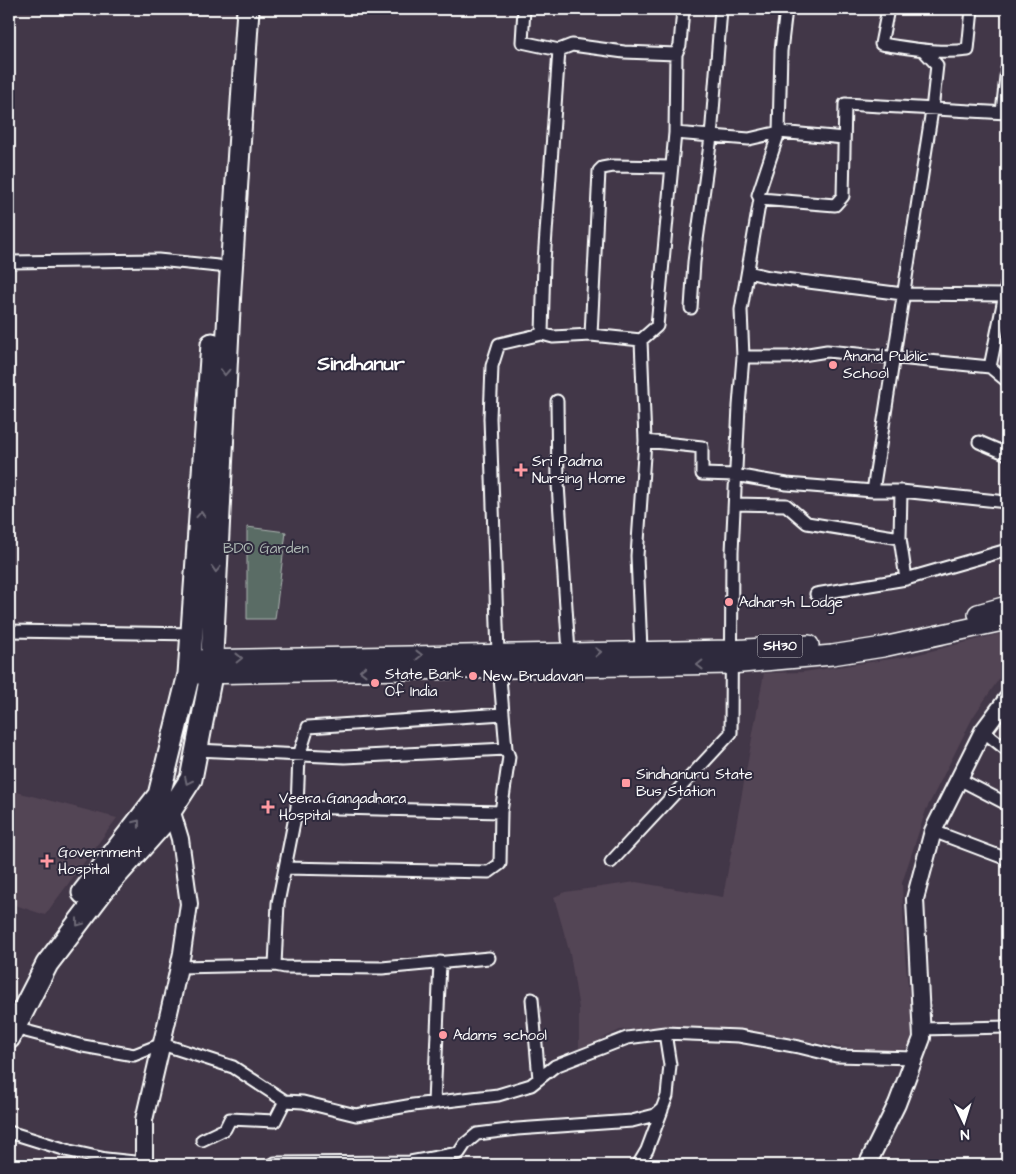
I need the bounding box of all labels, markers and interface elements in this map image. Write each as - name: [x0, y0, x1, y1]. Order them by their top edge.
- place label: Anand Public School: [843, 346, 929, 384]
- district label: Sindhanur: [316, 350, 406, 378]
- marker: Anand Public School: [827, 359, 839, 371]
- one-way arrow: [220, 368, 231, 376]
- place label: Sri Padma Nursing Home: [532, 451, 626, 490]
- marker: Sri Padma Nursing Home: [514, 463, 528, 477]
- one-way arrow: [195, 510, 206, 518]
- park label: BDO Garden: [223, 538, 310, 559]
- one-way arrow: [210, 565, 221, 573]
- place label: Adharsh Lodge: [739, 592, 843, 614]
- marker: Adharsh Lodge: [723, 596, 735, 608]
- road number: SH30: [758, 634, 802, 658]
- one-way arrow: [594, 646, 602, 657]
- one-way arrow: [415, 650, 423, 661]
- one-way arrow: [236, 653, 243, 663]
- one-way arrow: [696, 660, 704, 670]
- place label: State Bank Of India: [385, 664, 464, 702]
- one-way arrow: [358, 666, 366, 677]
- place label: New Brudavan: [483, 666, 584, 687]
- marker: New Brudavan: [467, 670, 479, 682]
- marker: State Bank Of India: [369, 677, 381, 689]
- place label: Sindhanuru State Bus Station: [636, 764, 753, 802]
- one-way arrow: [184, 776, 195, 785]
- marker: Sindhanuru State Bus Station: [620, 777, 632, 789]
- place label: Veera Gangadhara Hospital: [279, 788, 406, 826]
- marker: Veera Gangadhara Hospital: [261, 800, 275, 814]
- one-way arrow: [132, 820, 140, 829]
- place label: Government Hospital: [58, 842, 142, 880]
- marker: Government Hospital: [40, 854, 54, 868]
- one-way arrow: [76, 917, 84, 926]
- place label: Adams school: [453, 1025, 547, 1046]
- marker: Adams school: [437, 1029, 449, 1041]
- north arrow: [938, 1096, 988, 1146]
- text: N: [960, 1124, 970, 1144]

